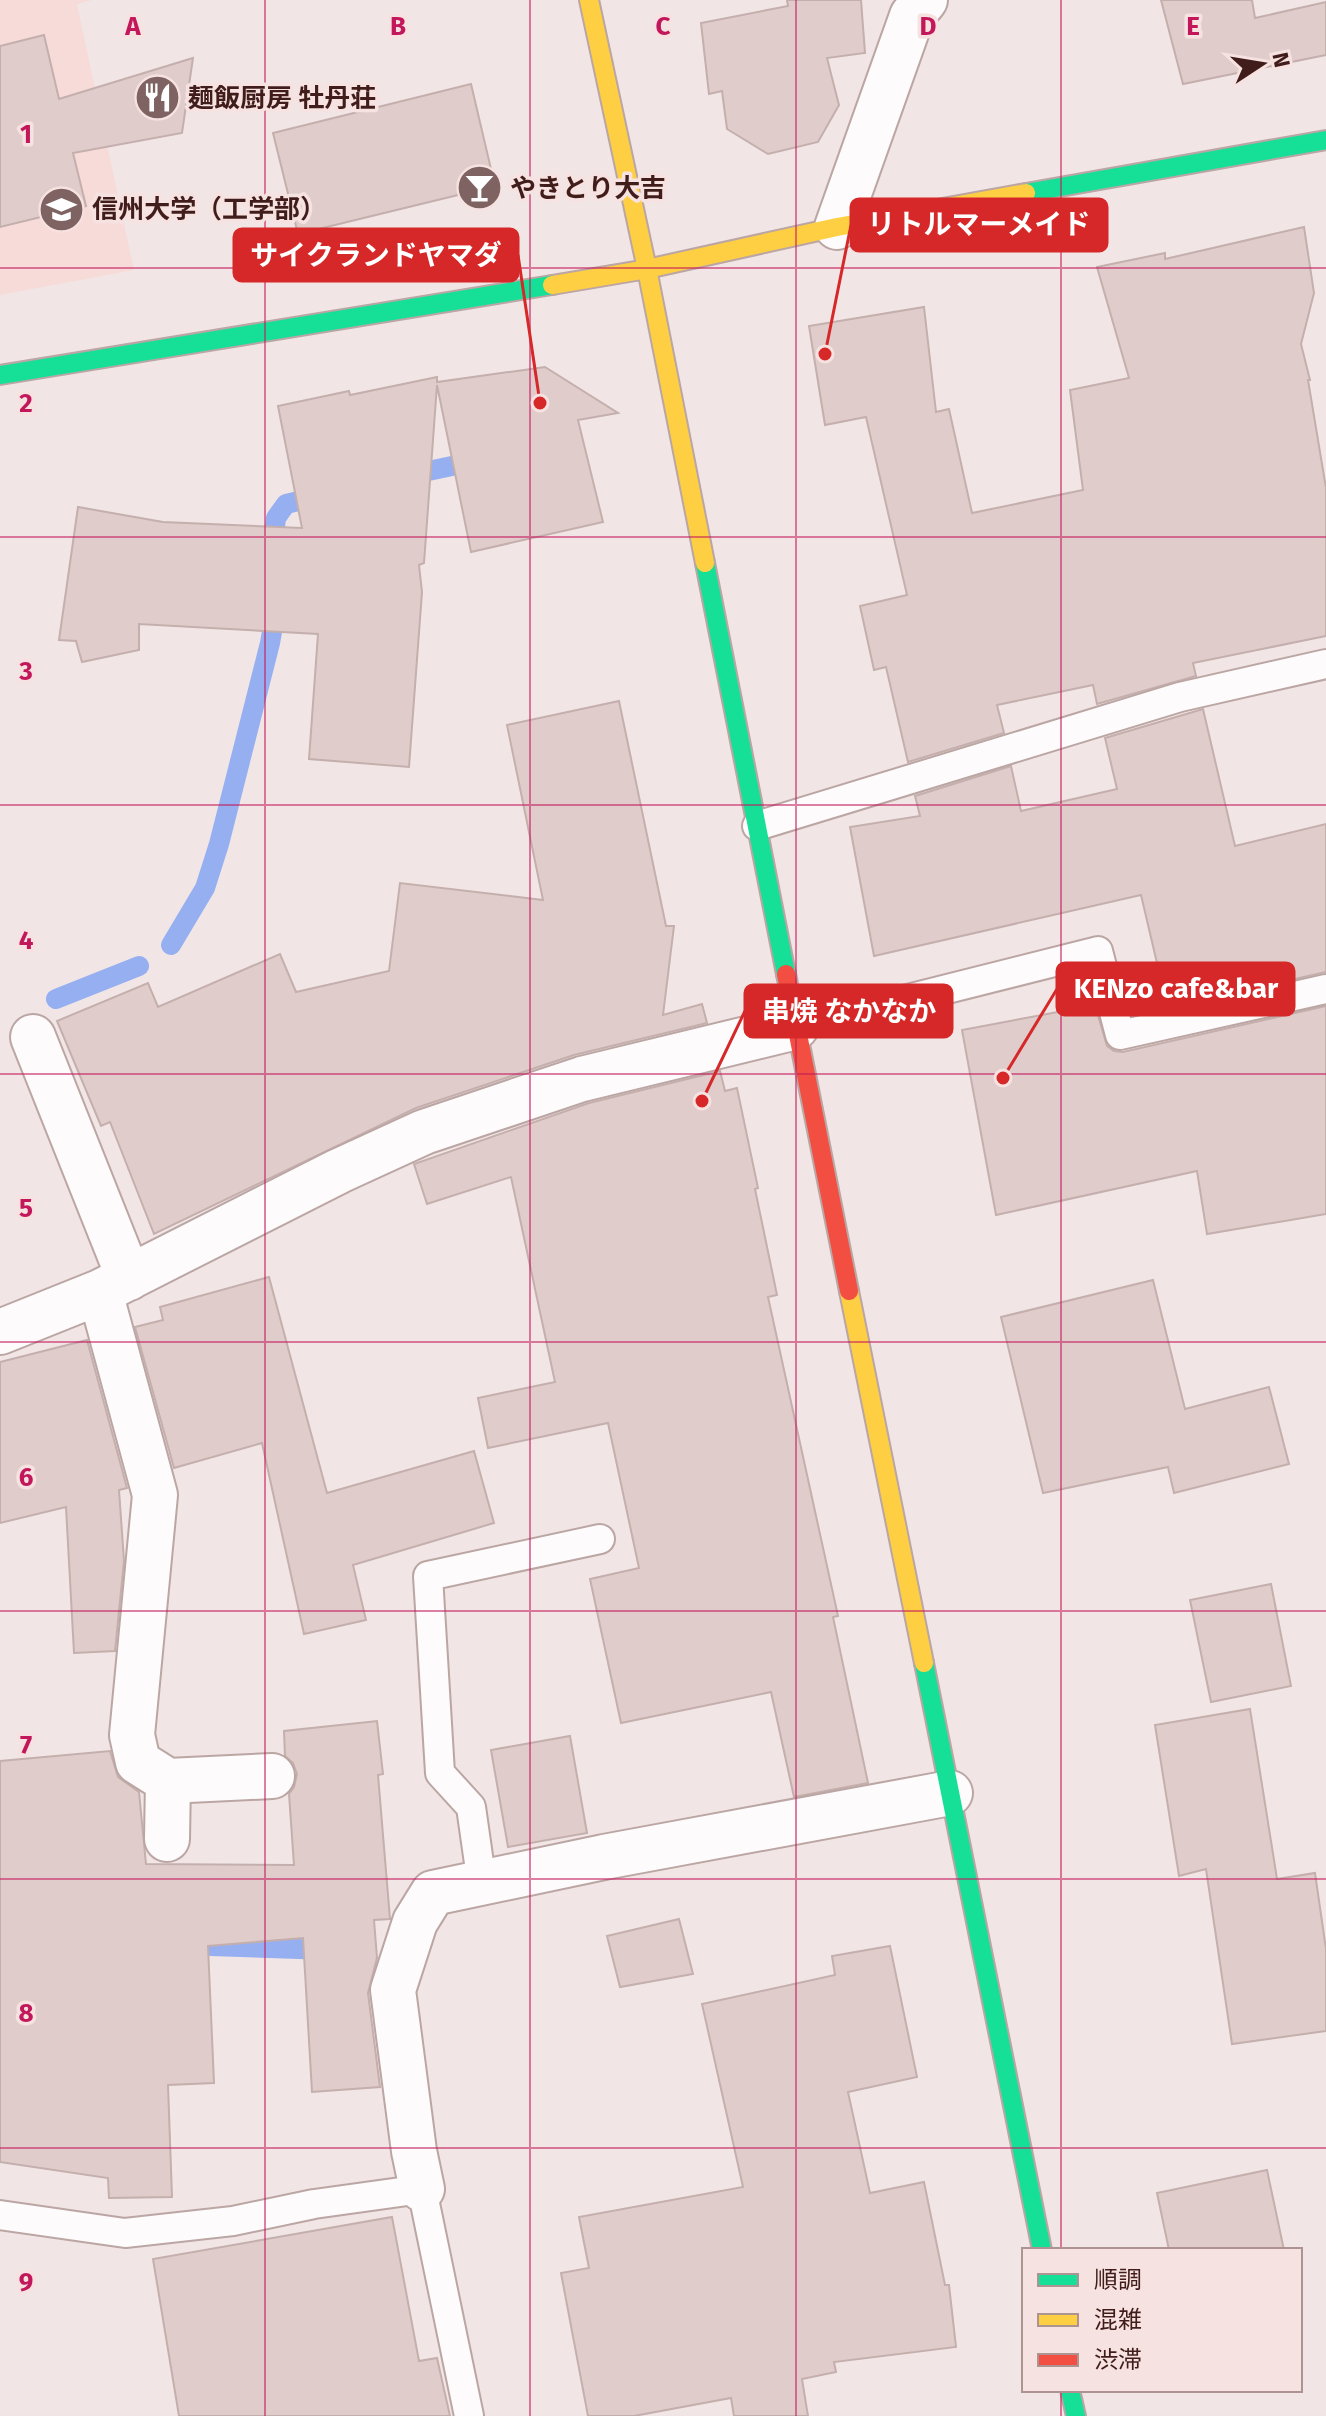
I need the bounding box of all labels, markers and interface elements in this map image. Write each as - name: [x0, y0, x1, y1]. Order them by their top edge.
- text: A: [124, 11, 141, 42]
- text: B: [390, 11, 406, 42]
- text: C: [656, 11, 671, 42]
- text: D: [920, 11, 937, 42]
- text: E: [1186, 11, 1200, 42]
- north arrow: [1222, 24, 1302, 104]
- text: N: [1266, 50, 1296, 70]
- restaurant icon: 麺飯厨房 牡丹荘: [133, 74, 181, 122]
- place label: 麺飯厨房 牡丹荘: [188, 83, 376, 114]
- text: 1: [20, 119, 32, 150]
- bar icon: やきとり大吉: [455, 164, 503, 212]
- place label: やきとり大吉: [510, 173, 666, 204]
- school or university icon: 信州大学（工学部）: [37, 185, 85, 233]
- place label: 信州大学（工学部）: [92, 194, 326, 225]
- callout: リトルマーメイド: [851, 199, 1107, 251]
- text: リトルマーメイド: [868, 208, 1090, 241]
- callout: サイクランドヤマダ: [234, 229, 518, 281]
- text: サイクランドヤマダ: [250, 239, 502, 272]
- text: 2: [19, 388, 33, 419]
- text: 3: [18, 656, 33, 687]
- text: 4: [19, 925, 34, 956]
- callout: KENzo cafe&bar: [1057, 963, 1294, 1015]
- text: KENzo cafe&bar: [1074, 972, 1279, 1005]
- callout: 串焼 なかなか: [745, 985, 952, 1037]
- text: 串焼 なかなか: [762, 995, 936, 1028]
- text: 5: [19, 1193, 33, 1224]
- text: 6: [19, 1462, 34, 1493]
- text: 7: [20, 1730, 32, 1761]
- text: 8: [18, 1998, 34, 2029]
- legend: [1022, 2248, 1302, 2392]
- text: 順調: [1094, 2266, 1142, 2294]
- text: 9: [19, 2267, 33, 2298]
- text: 混雑: [1094, 2306, 1142, 2334]
- text: 渋滞: [1094, 2346, 1142, 2374]

